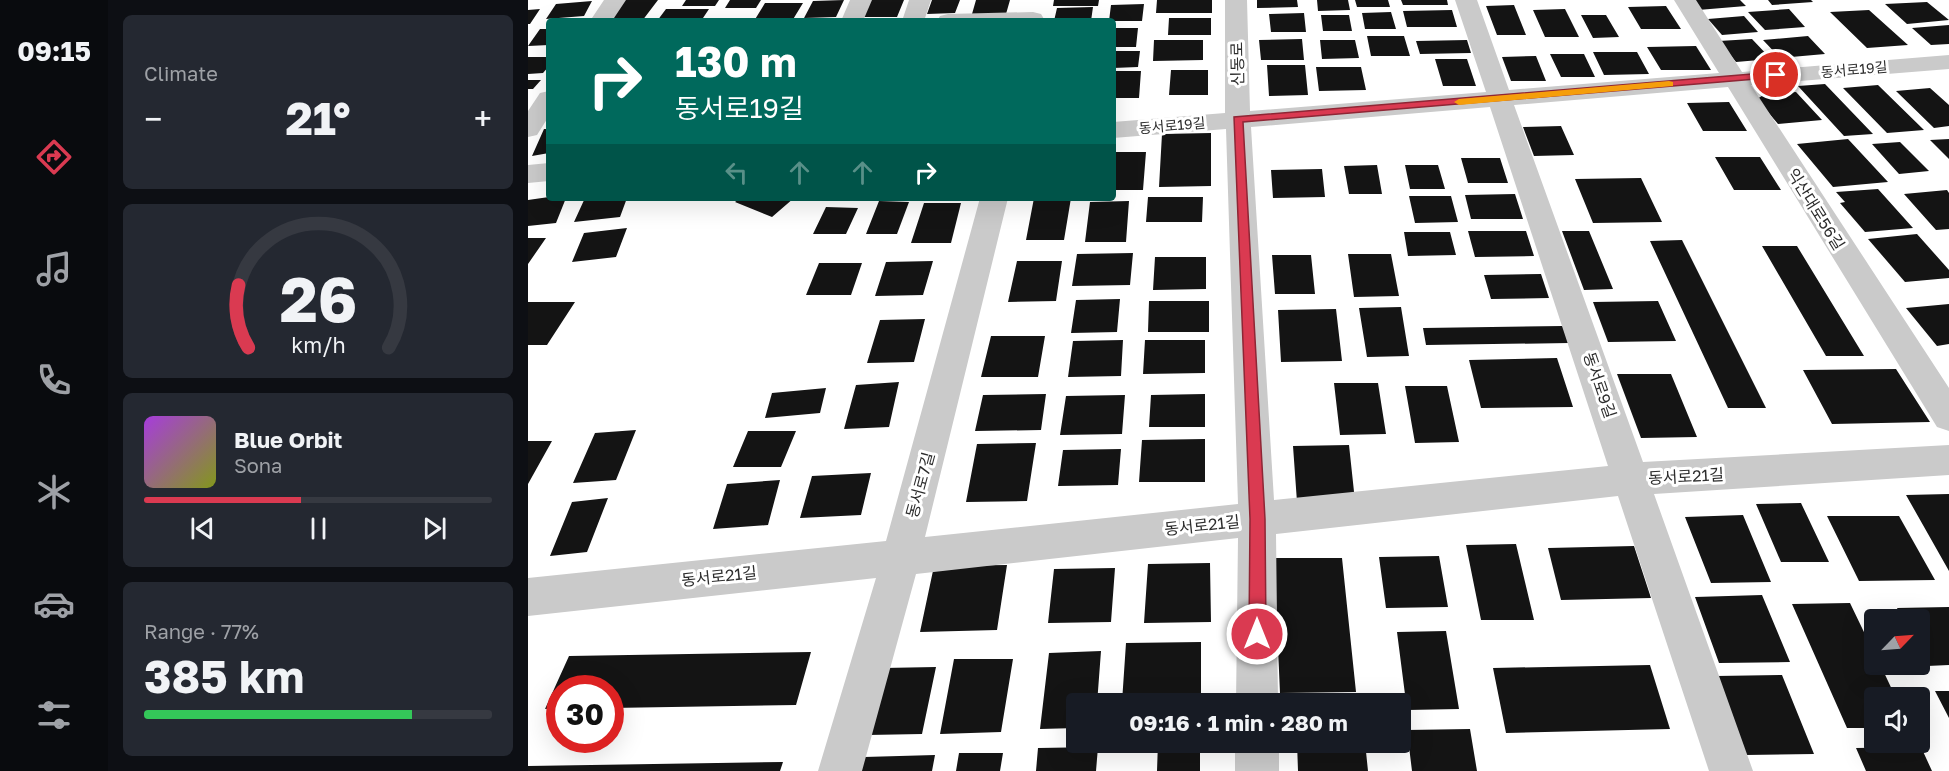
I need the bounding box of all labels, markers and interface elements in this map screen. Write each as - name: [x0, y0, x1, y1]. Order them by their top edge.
- text: 09:15: [17, 35, 91, 67]
- text: 130 m: [675, 36, 797, 86]
- street label: 신동로: [1227, 41, 1247, 86]
- icon: right: [576, 42, 654, 120]
- pin: [1750, 49, 1801, 100]
- icon: arrive: [1759, 58, 1792, 91]
- street label: 동서로19길: [1820, 58, 1888, 80]
- text: Climate: [144, 61, 218, 85]
- text: 21°: [285, 91, 351, 145]
- text: 동서로19길: [675, 92, 804, 124]
- text: −: [144, 99, 162, 138]
- text: +: [474, 99, 492, 138]
- street label: 동서로19길: [1138, 114, 1206, 136]
- icon: directions: [33, 136, 75, 178]
- icon: left: [720, 156, 753, 189]
- icon: ahead: [783, 156, 816, 189]
- icon: ahead: [846, 156, 879, 189]
- icon: right: [909, 156, 942, 189]
- street label: 익산대로56길: [1783, 164, 1849, 254]
- icon: music: [33, 248, 75, 290]
- text: 26: [279, 261, 357, 336]
- text: km/h: [291, 332, 345, 358]
- street label: 동서로9길: [1579, 349, 1621, 421]
- icon: phone: [33, 359, 75, 401]
- text: Blue Orbit: [234, 426, 342, 453]
- street label: 동서로7길: [902, 450, 938, 520]
- text: Sona: [234, 453, 282, 477]
- street label: 동서로21길: [1648, 464, 1724, 488]
- icon: climate: [33, 471, 75, 513]
- street label: 동서로21길: [1163, 511, 1241, 539]
- icon: previous: [186, 512, 219, 545]
- icon: pause: [302, 512, 335, 545]
- icon: next: [418, 512, 451, 545]
- street label: 동서로21길: [680, 562, 758, 590]
- icon: car: [33, 583, 75, 625]
- position arrow: [1225, 602, 1289, 666]
- north arrow: [1864, 609, 1930, 675]
- map controls: [1864, 609, 1930, 753]
- text: Range · 77%: [144, 619, 259, 643]
- text: 385 km: [144, 649, 304, 703]
- speed limit sign: 30: [546, 675, 624, 753]
- button: sound: [1864, 687, 1930, 753]
- icon: filters: [33, 694, 75, 736]
- text: 09:16 · 1 min · 280 m: [1129, 709, 1348, 736]

